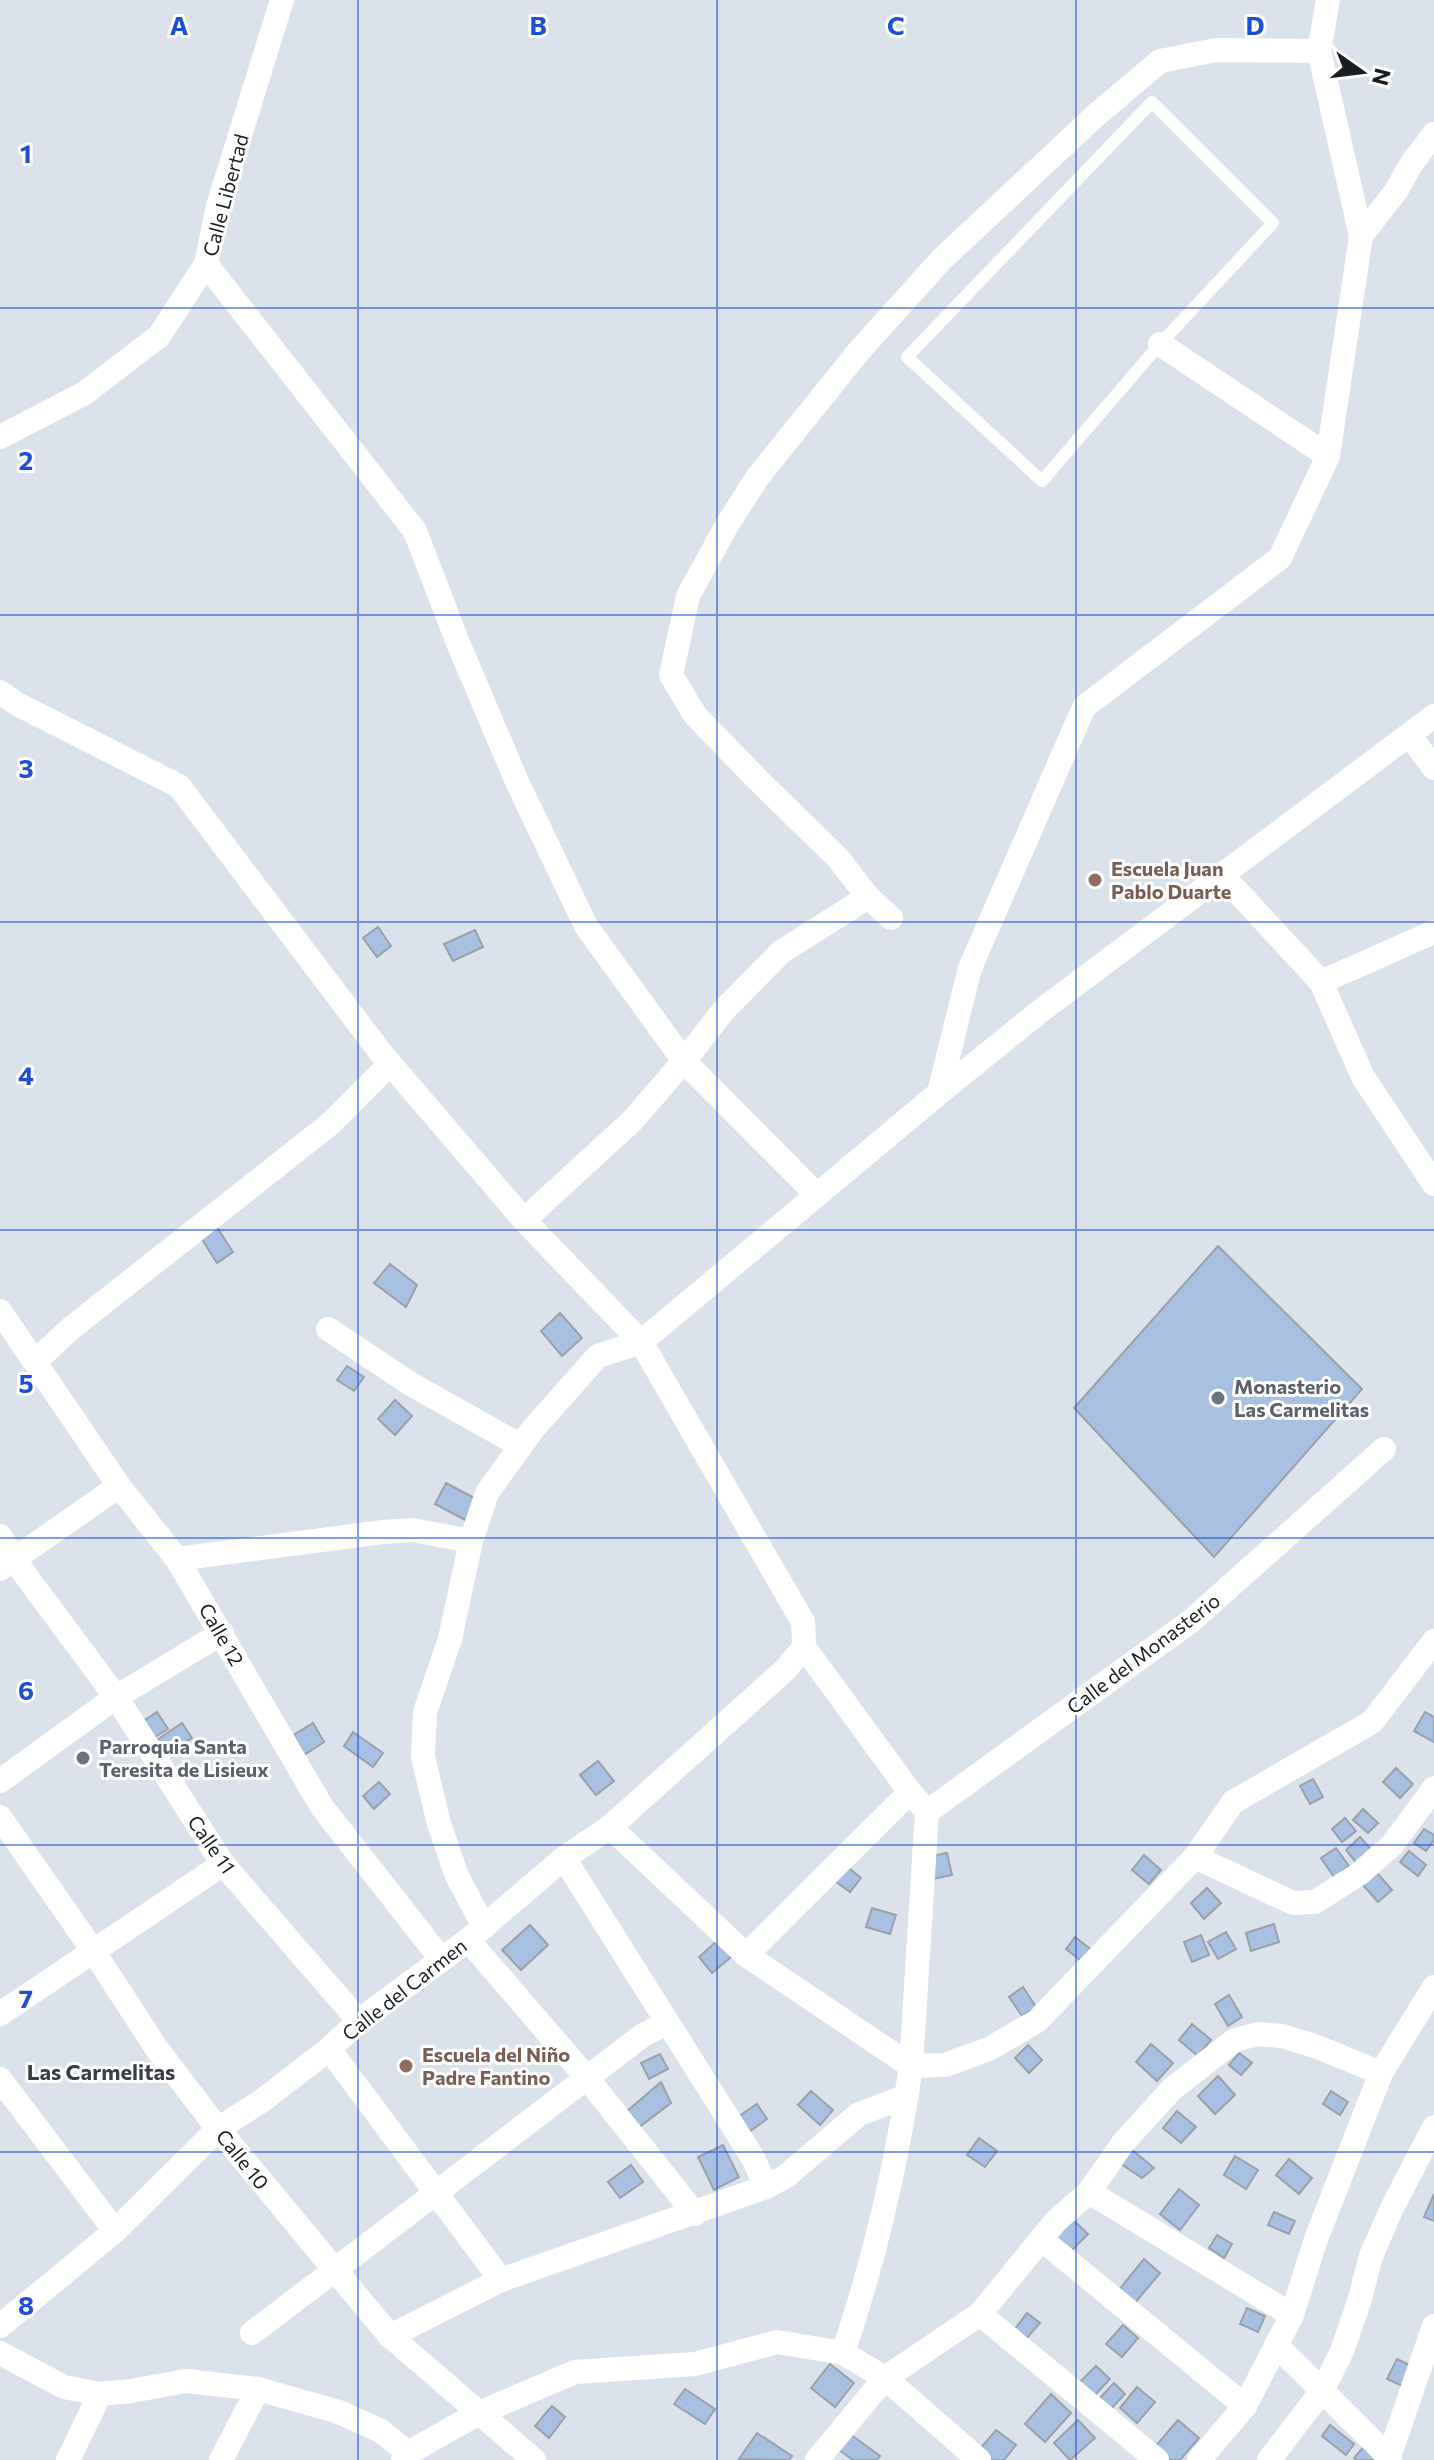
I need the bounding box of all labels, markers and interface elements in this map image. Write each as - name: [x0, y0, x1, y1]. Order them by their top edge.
- text: A: [170, 9, 189, 40]
- text: B: [529, 9, 547, 40]
- text: C: [887, 9, 905, 40]
- text: D: [1245, 9, 1265, 40]
- north arrow: [1322, 32, 1402, 112]
- text: N: [1367, 66, 1397, 88]
- street label: Calle Libertad: [197, 131, 253, 259]
- text: 1: [20, 137, 32, 168]
- text: 2: [19, 444, 33, 475]
- text: 3: [18, 752, 34, 783]
- place label: Escuela Juan Pablo Duarte: [1111, 856, 1231, 903]
- marker: Escuela Juan Pablo Duarte: [1086, 871, 1104, 889]
- text: 4: [18, 1059, 34, 1090]
- text: 5: [18, 1367, 34, 1398]
- place label: Monasterio Las Carmelitas: [1234, 1374, 1369, 1421]
- marker: Monasterio Las Carmelitas: [1209, 1389, 1227, 1407]
- street label: Calle del Monasterio: [1062, 1588, 1224, 1718]
- street label: Calle 12: [195, 1598, 249, 1670]
- text: 6: [18, 1674, 34, 1705]
- place label: Parroquia Santa Teresita de Lisieux: [99, 1734, 269, 1781]
- marker: Parroquia Santa Teresita de Lisieux: [74, 1749, 92, 1767]
- street label: Calle 11: [183, 1810, 241, 1878]
- street label: Calle del Carmen: [337, 1933, 471, 2045]
- text: 7: [19, 1982, 33, 2013]
- place label: Escuela del Niño Padre Fantino: [422, 2042, 570, 2089]
- marker: Escuela del Niño Padre Fantino: [397, 2057, 415, 2075]
- district label: Las Carmelitas: [27, 2058, 175, 2085]
- street label: Calle 10: [212, 2124, 274, 2194]
- text: 8: [18, 2289, 34, 2320]

